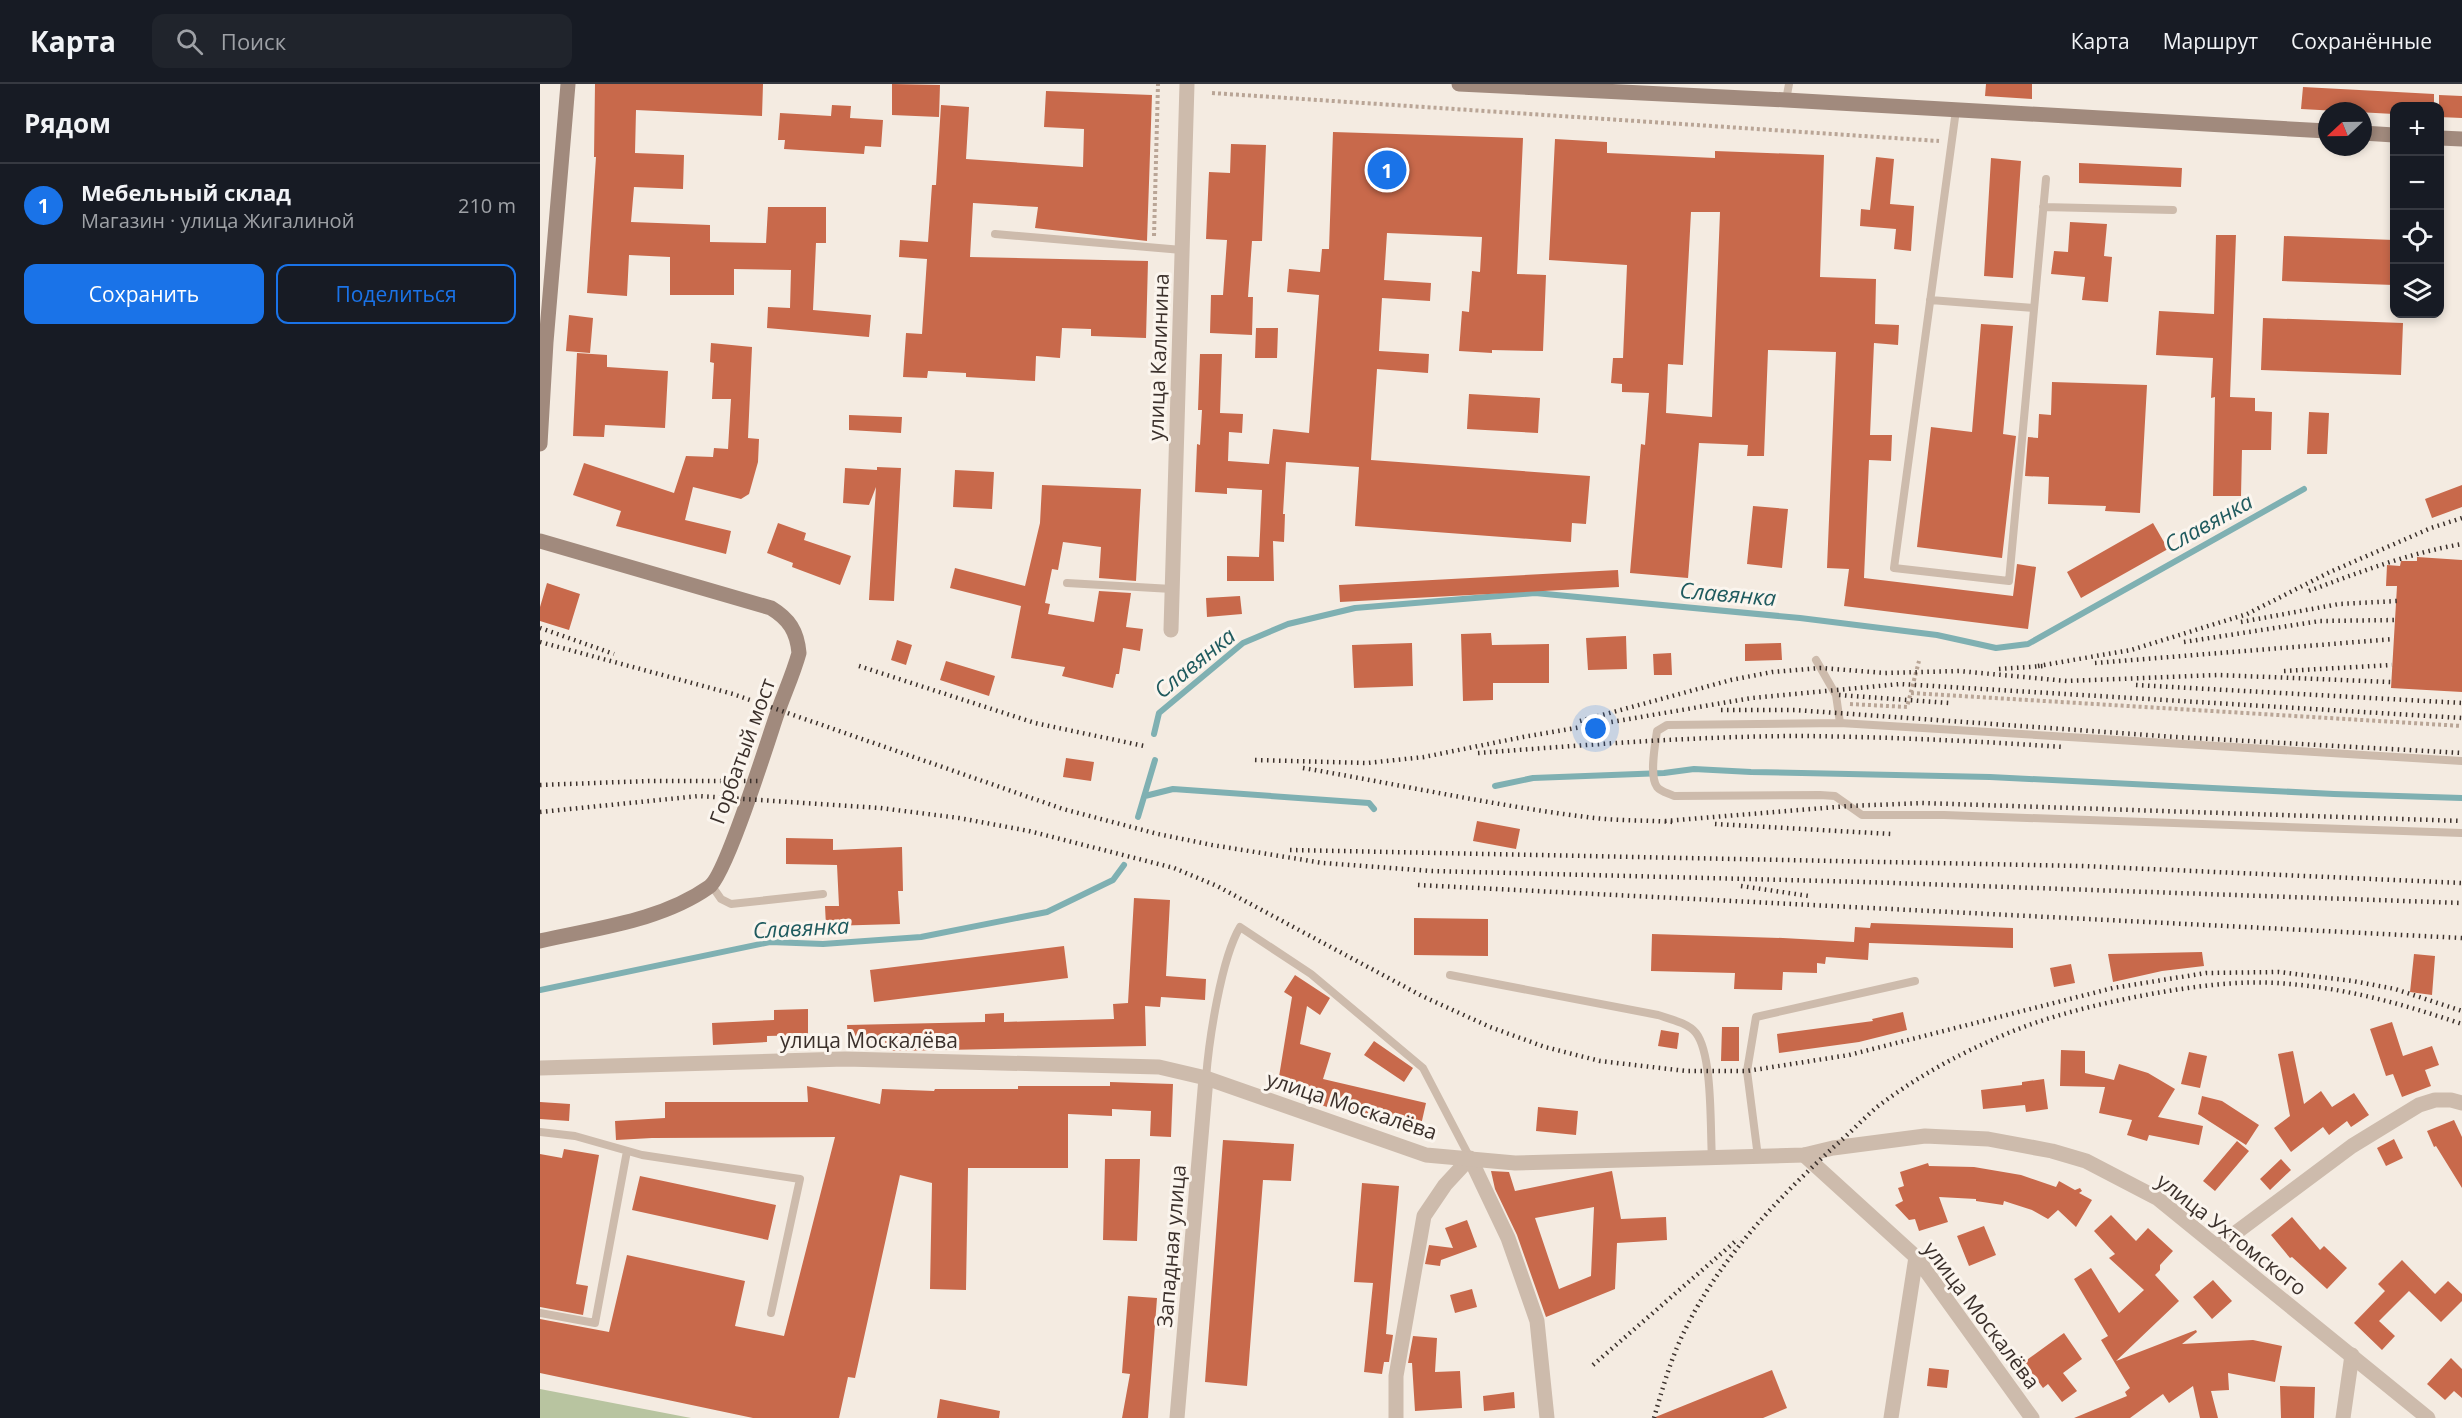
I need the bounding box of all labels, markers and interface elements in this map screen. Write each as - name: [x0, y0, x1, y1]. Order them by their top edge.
- search box: [152, 14, 572, 68]
- text: Карта: [30, 22, 116, 60]
- icon: search: [173, 25, 206, 58]
- text: Поиск: [221, 26, 286, 56]
- text: Карта: [2071, 27, 2130, 55]
- text: Маршрут: [2163, 27, 2258, 55]
- text: Сохранённые: [2291, 27, 2432, 55]
- north arrow: [2318, 102, 2372, 156]
- map controls: [2390, 102, 2444, 318]
- button: +: [2390, 102, 2444, 156]
- text: Рядом: [24, 105, 111, 141]
- pin: 1: [1368, 148, 1406, 193]
- button: −: [2390, 156, 2444, 210]
- text: Мебельный склад: [81, 177, 291, 207]
- text: 1: [38, 192, 49, 219]
- text: 210 m: [458, 192, 516, 219]
- text: Магазин · улица Жигалиной: [81, 207, 354, 234]
- button: locate: [2390, 210, 2444, 264]
- button: Сохранить: [24, 264, 264, 324]
- button: Поделиться: [276, 264, 516, 324]
- button: layers: [2390, 264, 2444, 318]
- street label: улица Калинина: [1141, 273, 1175, 441]
- water label: Славянка: [2158, 485, 2258, 559]
- water label: Славянка: [1679, 574, 1777, 612]
- water label: Славянка: [1147, 620, 1241, 704]
- street label: Горбатый мост: [703, 674, 781, 828]
- your location: [1581, 714, 1610, 743]
- water label: Славянка: [752, 909, 850, 945]
- street label: улица Москалёва: [780, 1026, 958, 1054]
- street label: улица Москалёва: [1263, 1064, 1441, 1146]
- street label: Западная улица: [1150, 1163, 1192, 1329]
- street label: улица Ухтомского: [2151, 1167, 2313, 1301]
- street label: улица Москалёва: [1917, 1236, 2047, 1394]

